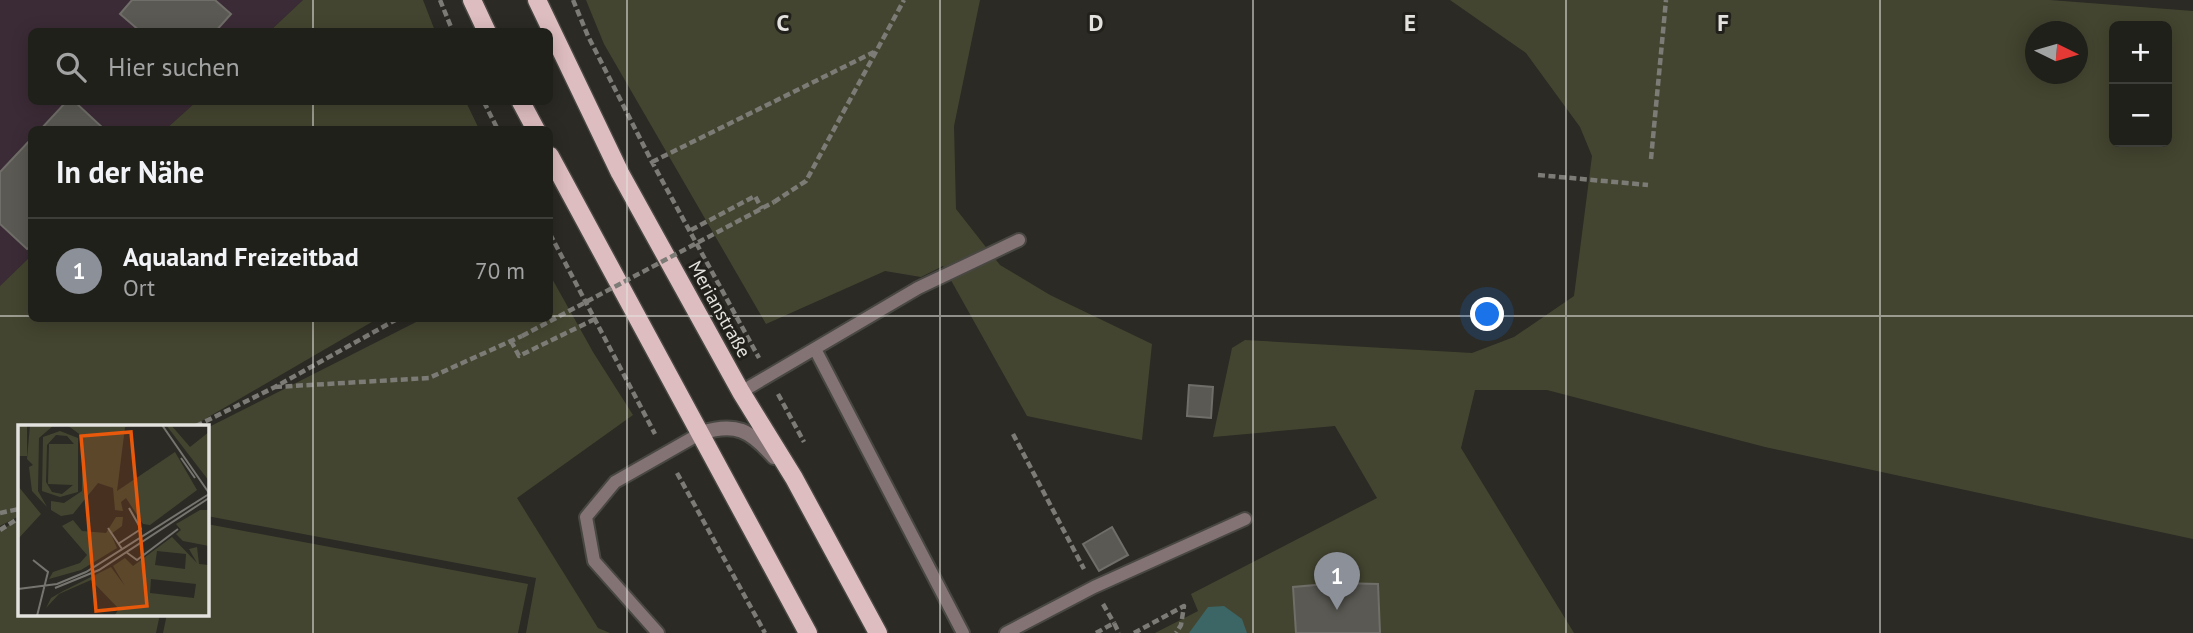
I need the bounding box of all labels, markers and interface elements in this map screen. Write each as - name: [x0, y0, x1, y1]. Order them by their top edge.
- text: C: [777, 8, 790, 37]
- text: D: [1089, 8, 1103, 37]
- text: E: [1404, 8, 1416, 37]
- text: F: [1717, 8, 1729, 37]
- north arrow: [2025, 21, 2088, 84]
- map controls: [2109, 21, 2172, 147]
- button: +: [2109, 21, 2172, 84]
- search box: [28, 28, 553, 105]
- icon: search: [52, 48, 90, 86]
- text: Hier suchen: [108, 50, 240, 83]
- button: −: [2109, 84, 2172, 147]
- text: In der Nähe: [56, 152, 204, 191]
- text: Aqualand Freizeitbad: [123, 240, 359, 273]
- text: 1: [72, 256, 86, 285]
- text: 70 m: [475, 256, 525, 285]
- street label: Merianstraße: [683, 256, 757, 362]
- text: Ort: [123, 273, 155, 302]
- your location: [1470, 297, 1504, 331]
- inset map: [18, 425, 208, 616]
- pin: 1: [1314, 552, 1360, 610]

